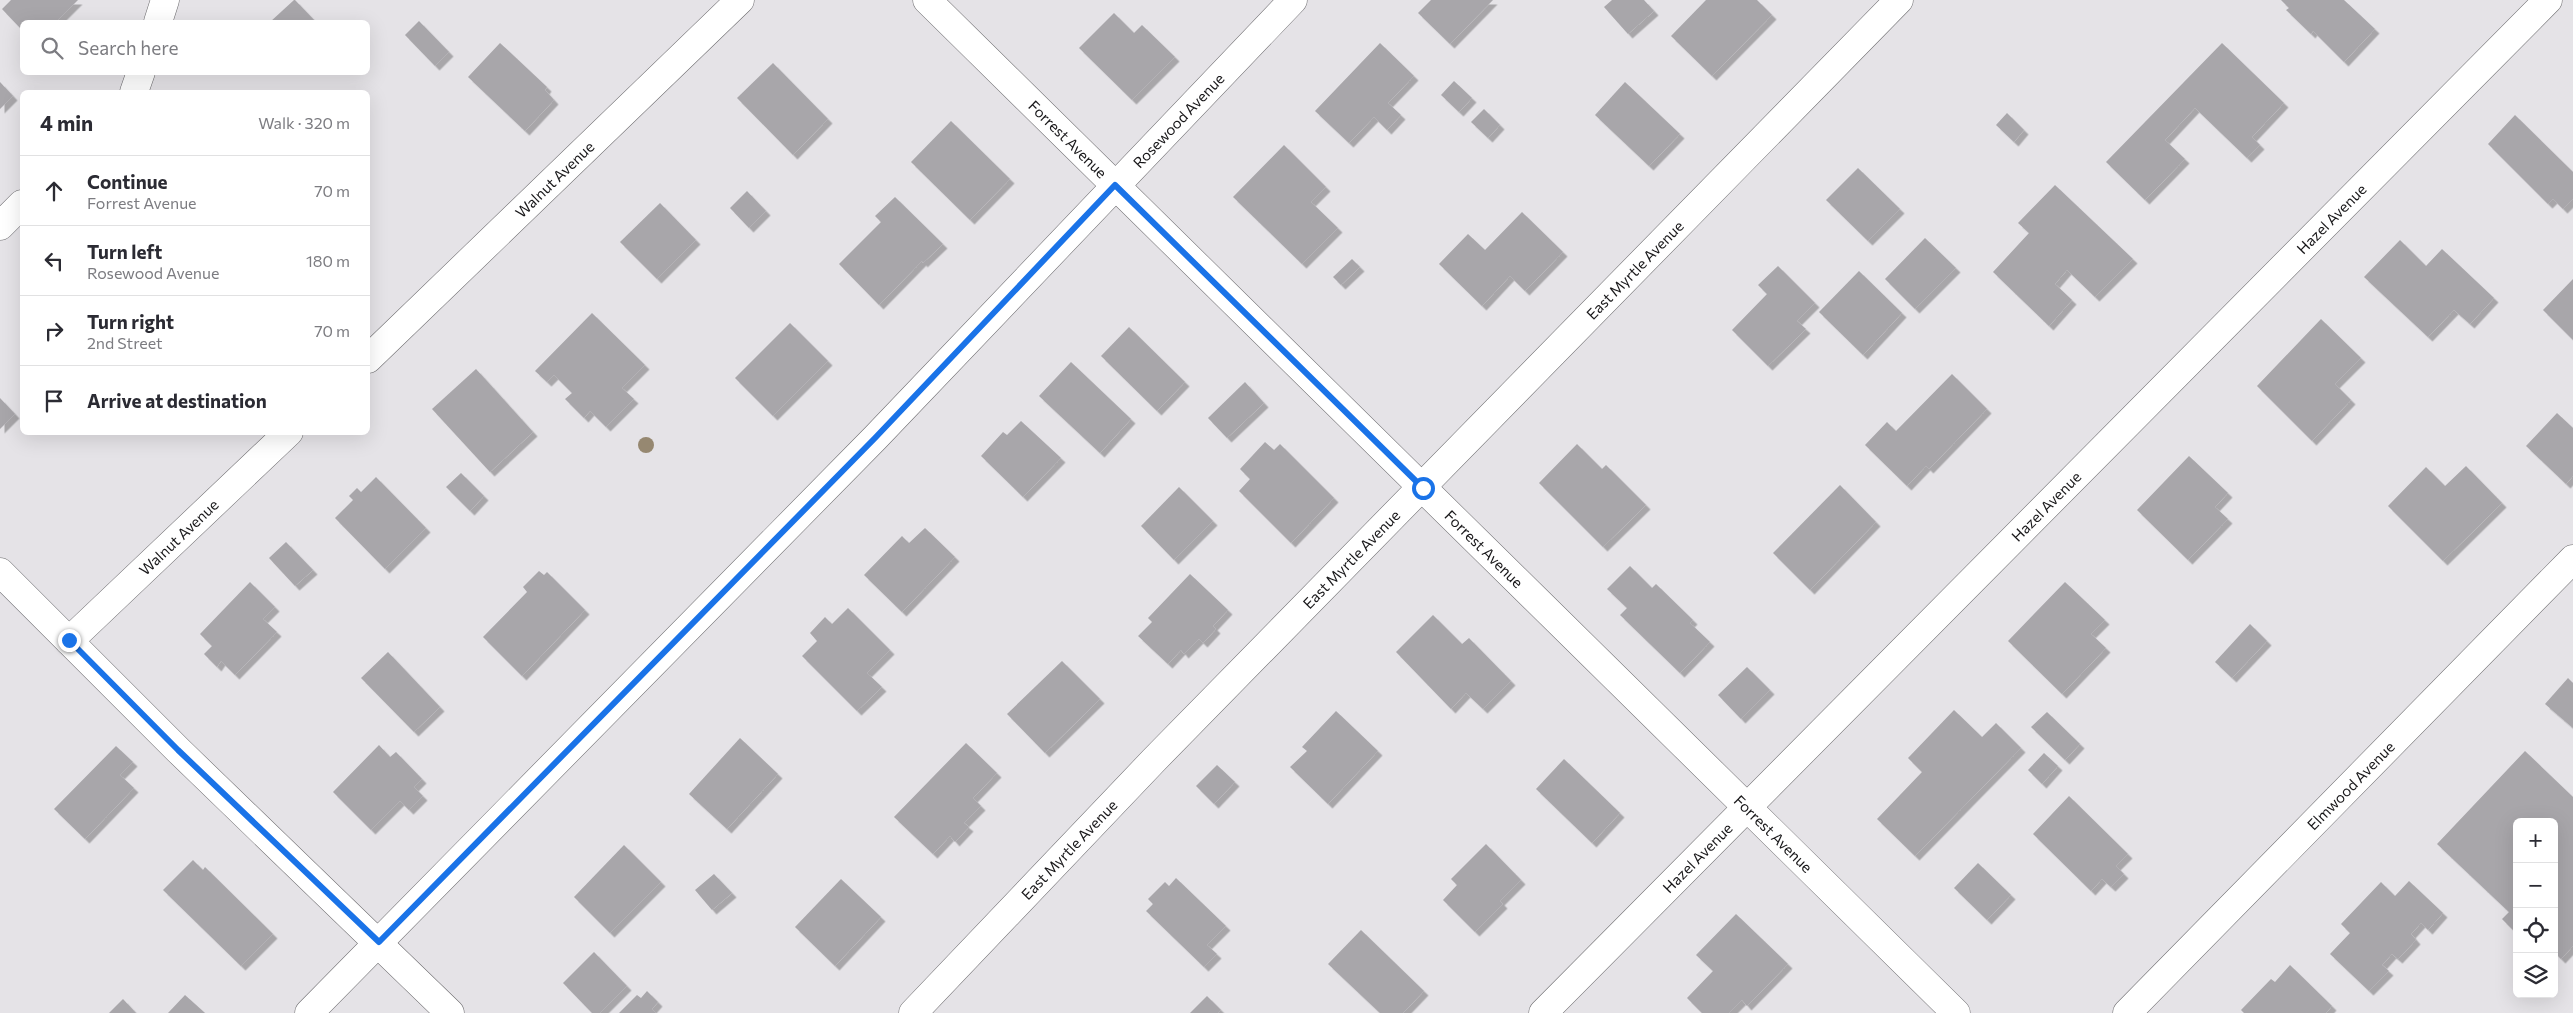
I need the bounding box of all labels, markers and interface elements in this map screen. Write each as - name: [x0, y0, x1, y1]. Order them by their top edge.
- search box: [20, 20, 370, 75]
- icon: search: [38, 34, 66, 62]
- text: Search here: [78, 36, 178, 59]
- street label: Rosewood Avenue: [1129, 69, 1228, 171]
- street label: Forrest Avenue: [1025, 96, 1111, 181]
- text: 4 min: [40, 110, 93, 135]
- text: Walk · 320 m: [258, 113, 350, 132]
- street label: Walnut Avenue: [511, 137, 597, 221]
- text: Continue: [87, 170, 167, 193]
- icon: ahead: [40, 177, 68, 205]
- street label: Hazel Avenue: [2293, 180, 2370, 257]
- text: 70 m: [314, 181, 350, 200]
- text: Forrest Avenue: [87, 193, 197, 212]
- street label: East Myrtle Avenue: [1582, 217, 1687, 323]
- text: Turn left: [87, 240, 162, 263]
- icon: left: [40, 247, 68, 275]
- text: 180 m: [306, 251, 350, 270]
- text: Rosewood Avenue: [87, 263, 219, 282]
- text: Turn right: [87, 310, 174, 333]
- icon: right: [40, 317, 68, 345]
- text: 70 m: [314, 321, 350, 340]
- text: 2nd Street: [87, 333, 163, 352]
- icon: arrive: [40, 387, 68, 415]
- text: Arrive at destination: [87, 389, 267, 412]
- street label: Hazel Avenue: [2007, 467, 2084, 545]
- route start: [1412, 477, 1435, 500]
- street label: Walnut Avenue: [135, 495, 222, 579]
- street label: East Myrtle Avenue: [1299, 506, 1403, 612]
- street label: Forrest Avenue: [1441, 506, 1527, 591]
- route end: [58, 629, 81, 652]
- street label: Elmwood Avenue: [2303, 737, 2398, 833]
- street label: Forrest Avenue: [1731, 791, 1817, 876]
- street label: East Myrtle Avenue: [1017, 796, 1121, 903]
- map controls: [2513, 818, 2558, 998]
- button: +: [2513, 818, 2558, 863]
- street label: Hazel Avenue: [1659, 819, 1736, 896]
- button: −: [2513, 863, 2558, 908]
- button: locate: [2513, 908, 2558, 953]
- button: layers: [2513, 953, 2558, 998]

